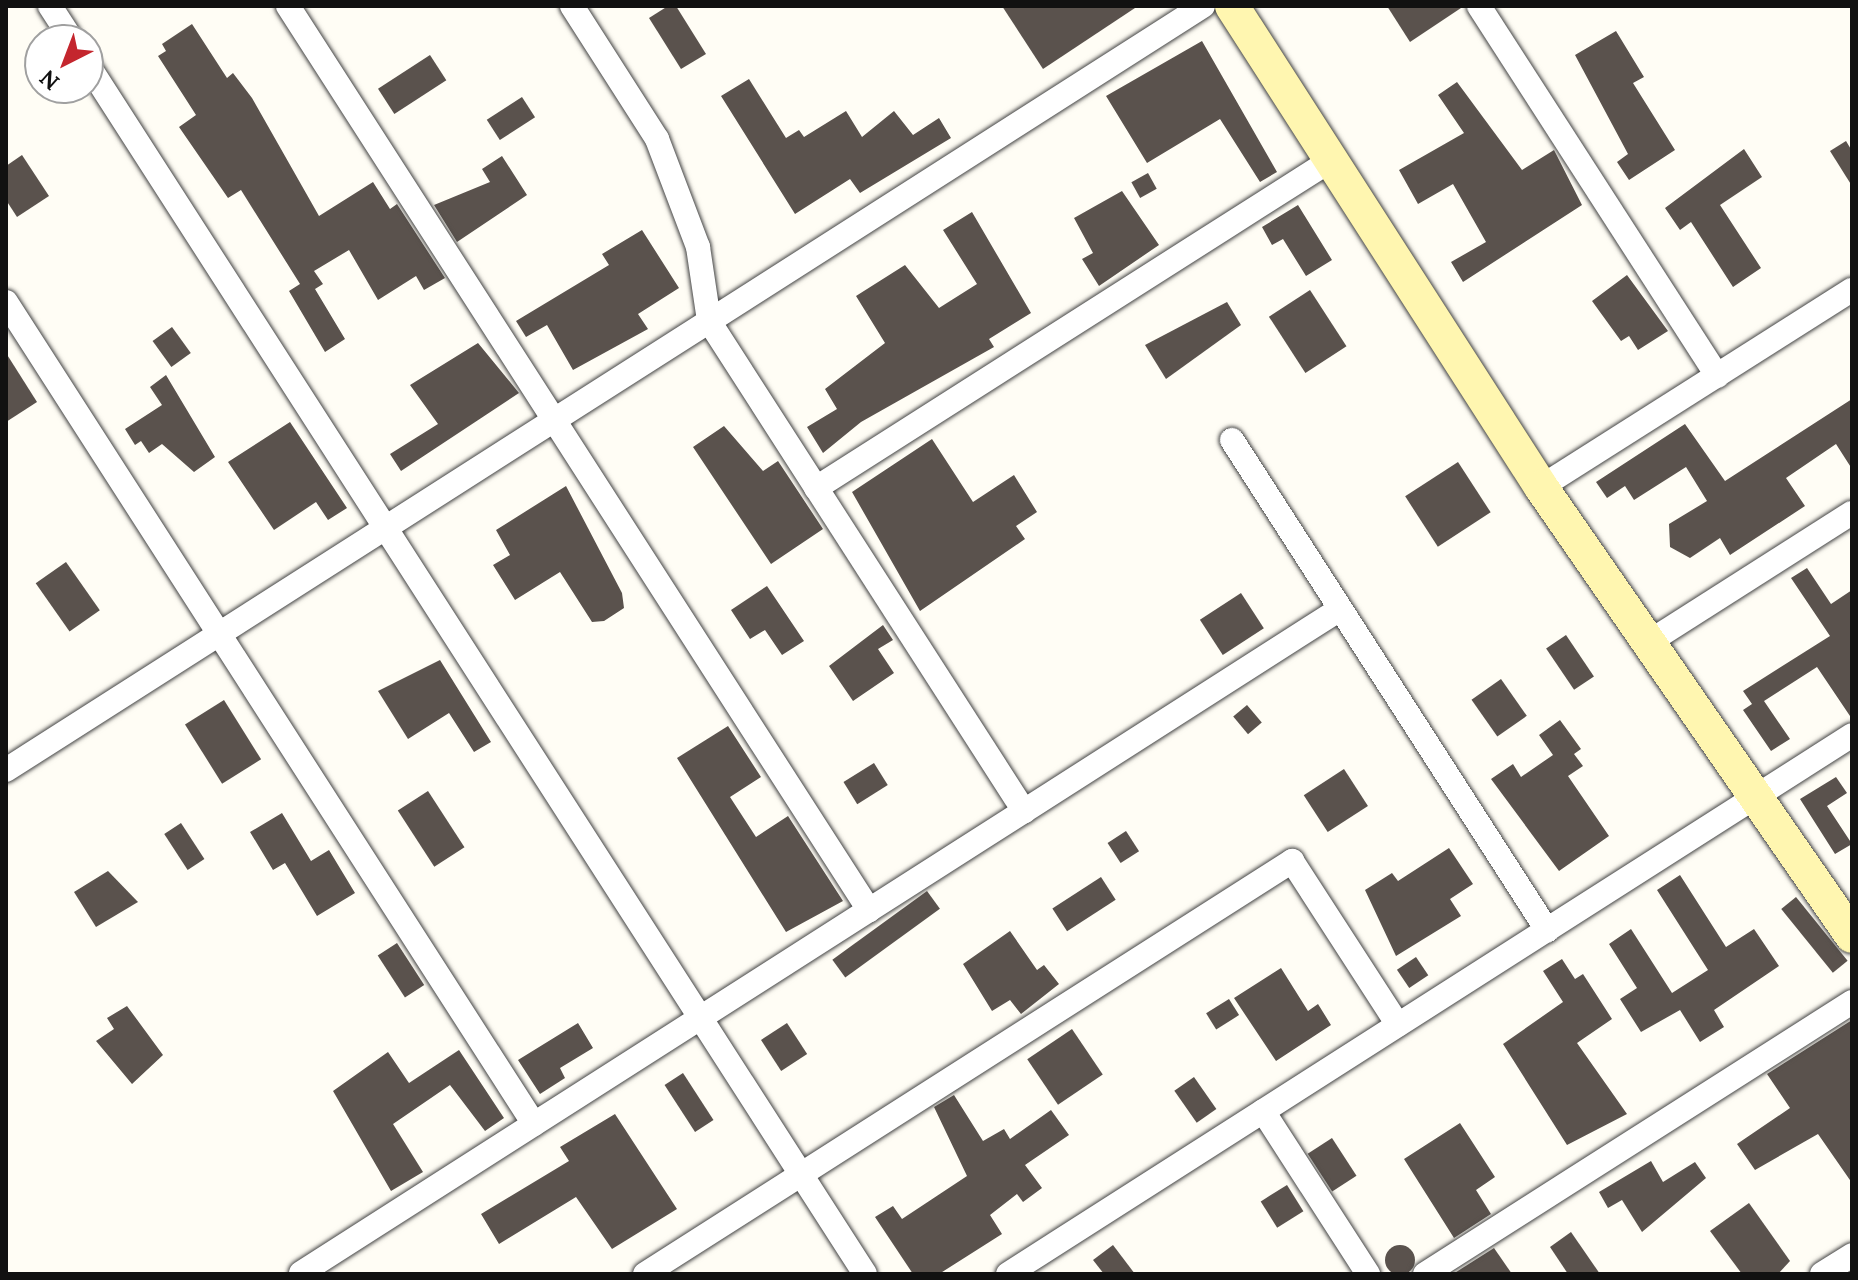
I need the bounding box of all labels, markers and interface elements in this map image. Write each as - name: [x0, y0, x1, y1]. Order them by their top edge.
- north arrow: [24, 24, 104, 104]
- text: N: [34, 64, 65, 96]

